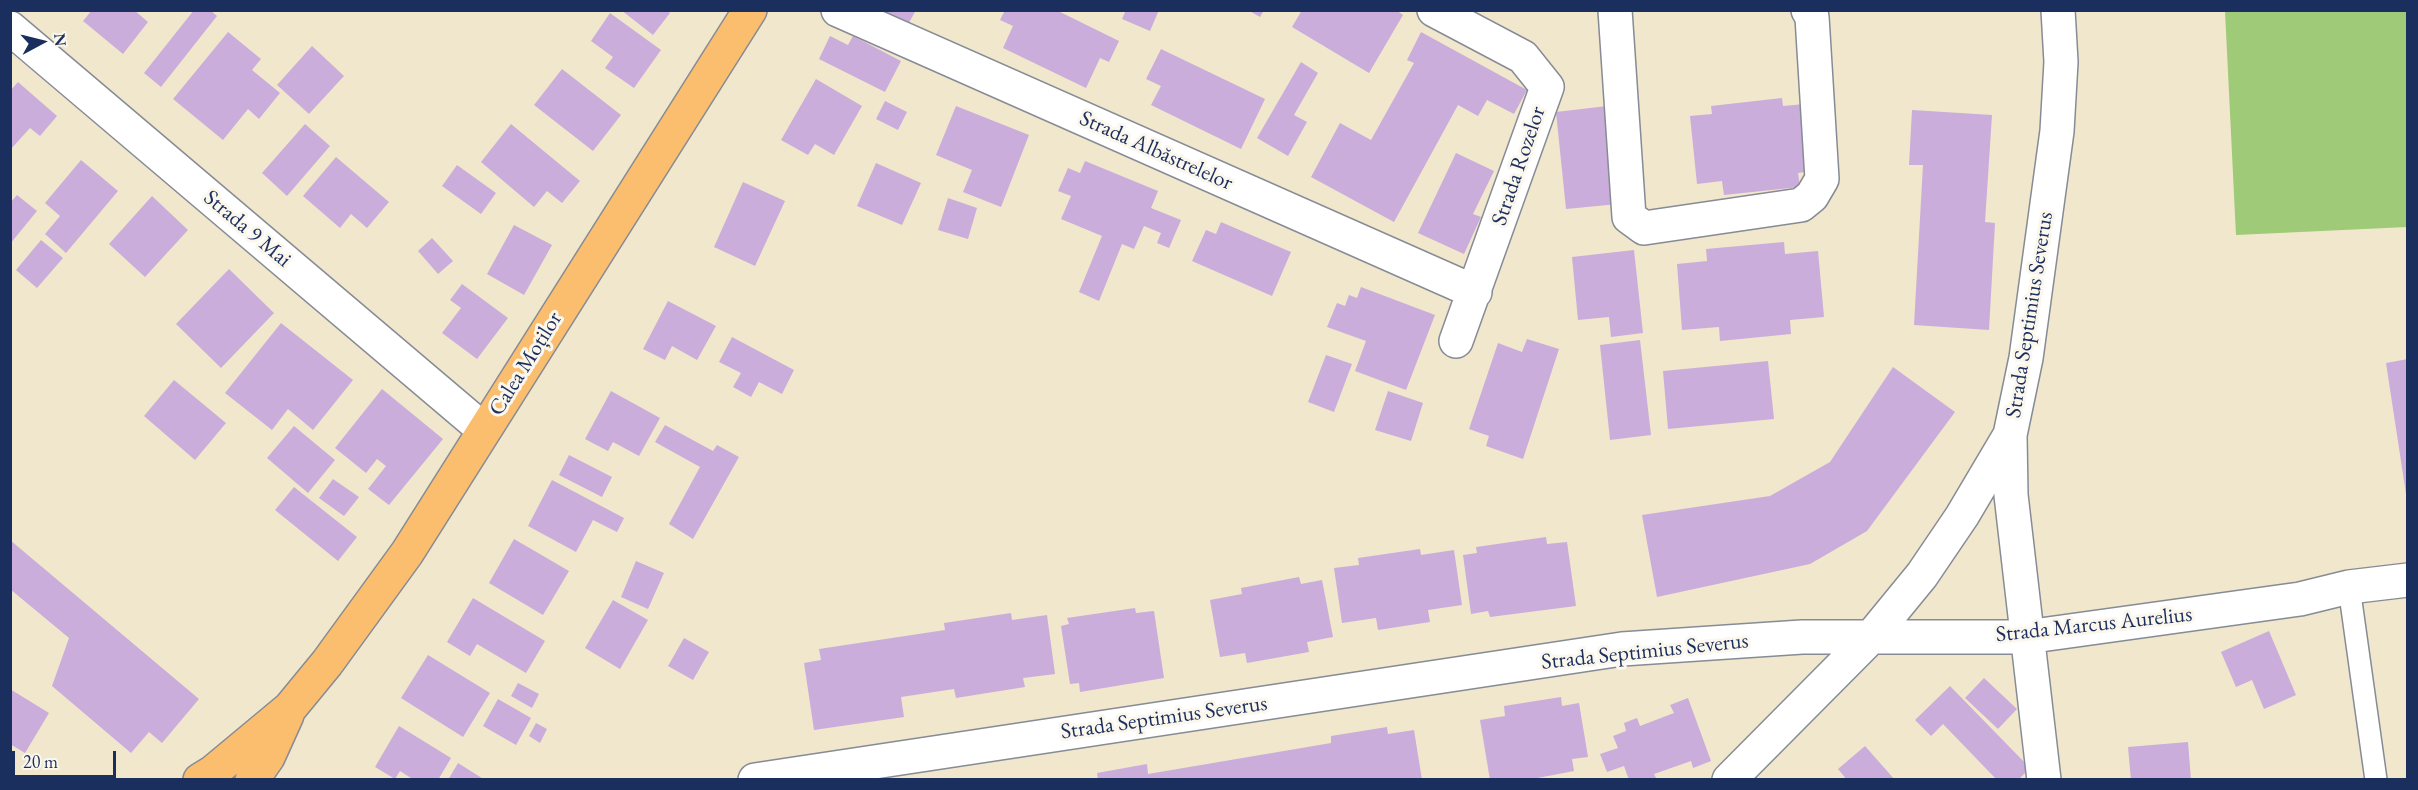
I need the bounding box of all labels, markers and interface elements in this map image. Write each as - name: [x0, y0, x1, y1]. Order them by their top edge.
- north arrow: [12, 12, 72, 72]
- text: N: [49, 32, 72, 47]
- street label: Strada Rozelor: [1486, 103, 1552, 229]
- street label: Strada Albăstrelelor: [1075, 105, 1237, 197]
- street label: Strada 9 Mai: [198, 185, 296, 273]
- street label: Strada Septimius Severus: [2001, 210, 2059, 420]
- street label: Calea Moților: [484, 307, 568, 421]
- street label: Strada Marcus Aurelius: [1995, 602, 2193, 648]
- street label: Strada Septimius Severus: [1540, 628, 1750, 676]
- street label: Strada Septimius Severus: [1059, 690, 1269, 746]
- scale bar: [15, 739, 118, 777]
- text: 20 m: [23, 750, 58, 773]

